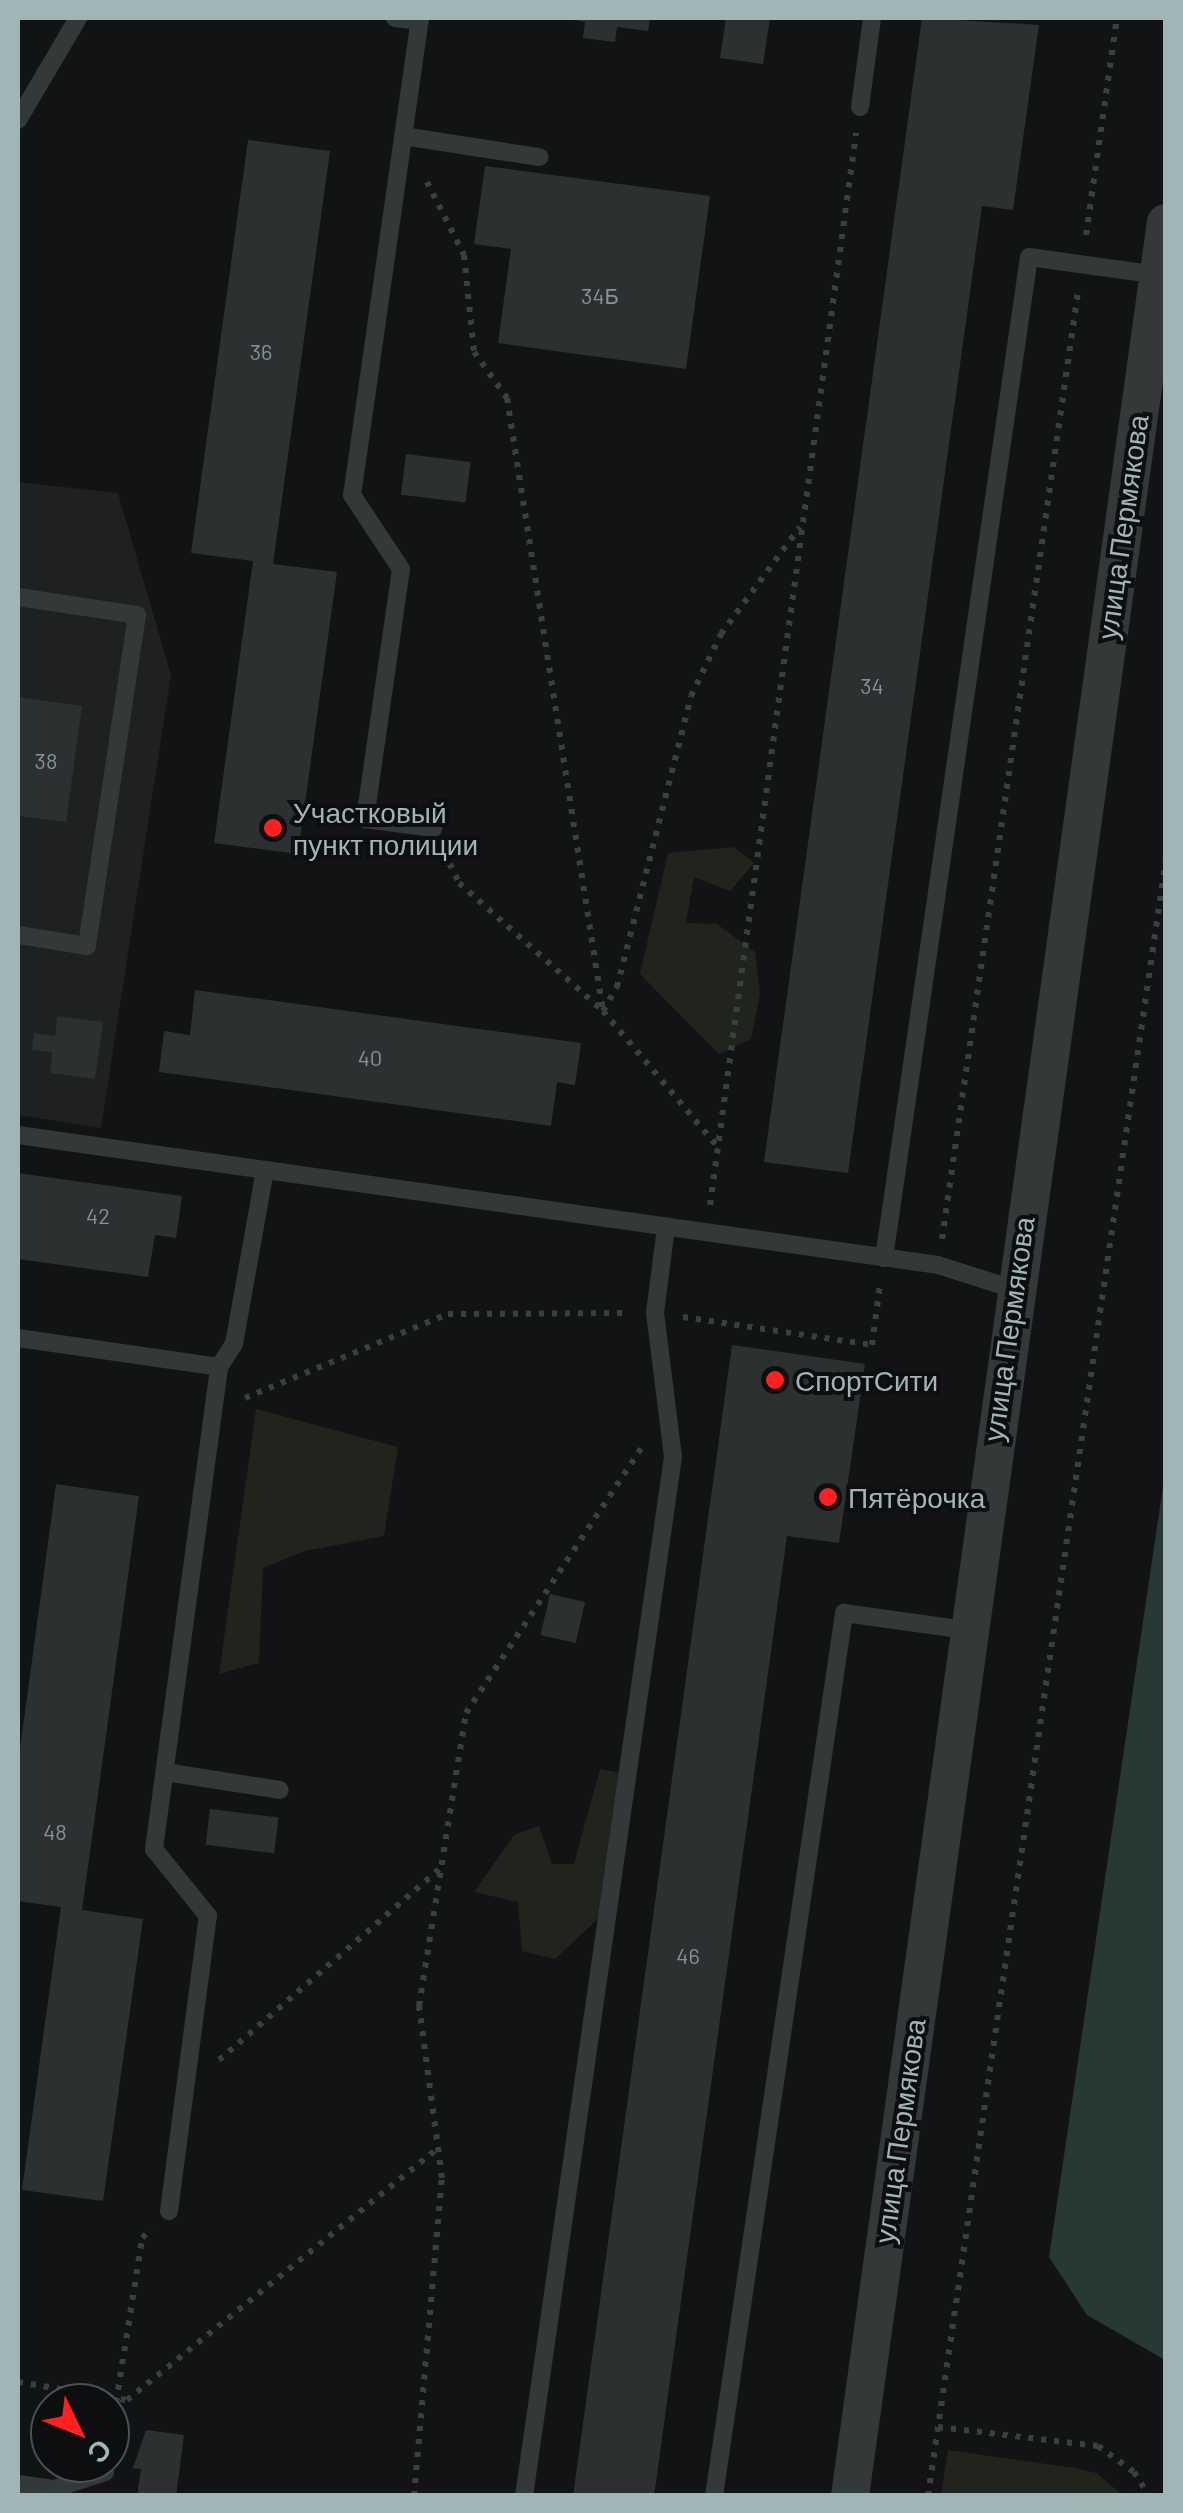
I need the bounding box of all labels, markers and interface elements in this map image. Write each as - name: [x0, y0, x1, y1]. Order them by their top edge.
- house number: 34Б: [581, 283, 619, 309]
- house number: 36: [250, 339, 272, 365]
- street label: улица Пермякова: [1090, 413, 1154, 641]
- house number: 34: [860, 673, 884, 699]
- house number: 38: [35, 748, 57, 774]
- place label: Участковый пункт полиции: [293, 795, 478, 861]
- marker: Участковый пункт полиции: [262, 817, 284, 839]
- house number: 40: [358, 1045, 382, 1071]
- house number: 42: [86, 1203, 110, 1229]
- street label: улица Пермякова: [976, 1215, 1040, 1443]
- place label: СпортСити: [795, 1363, 938, 1397]
- marker: СпортСити: [764, 1369, 786, 1391]
- place label: Пятёрочка: [848, 1480, 985, 1514]
- marker: Пятёрочка: [817, 1486, 839, 1508]
- house number: 48: [43, 1819, 67, 1845]
- house number: 46: [676, 1943, 700, 1969]
- street label: улица Пермякова: [867, 2017, 931, 2245]
- north arrow: [30, 2383, 130, 2483]
- text: С: [81, 2433, 120, 2471]

